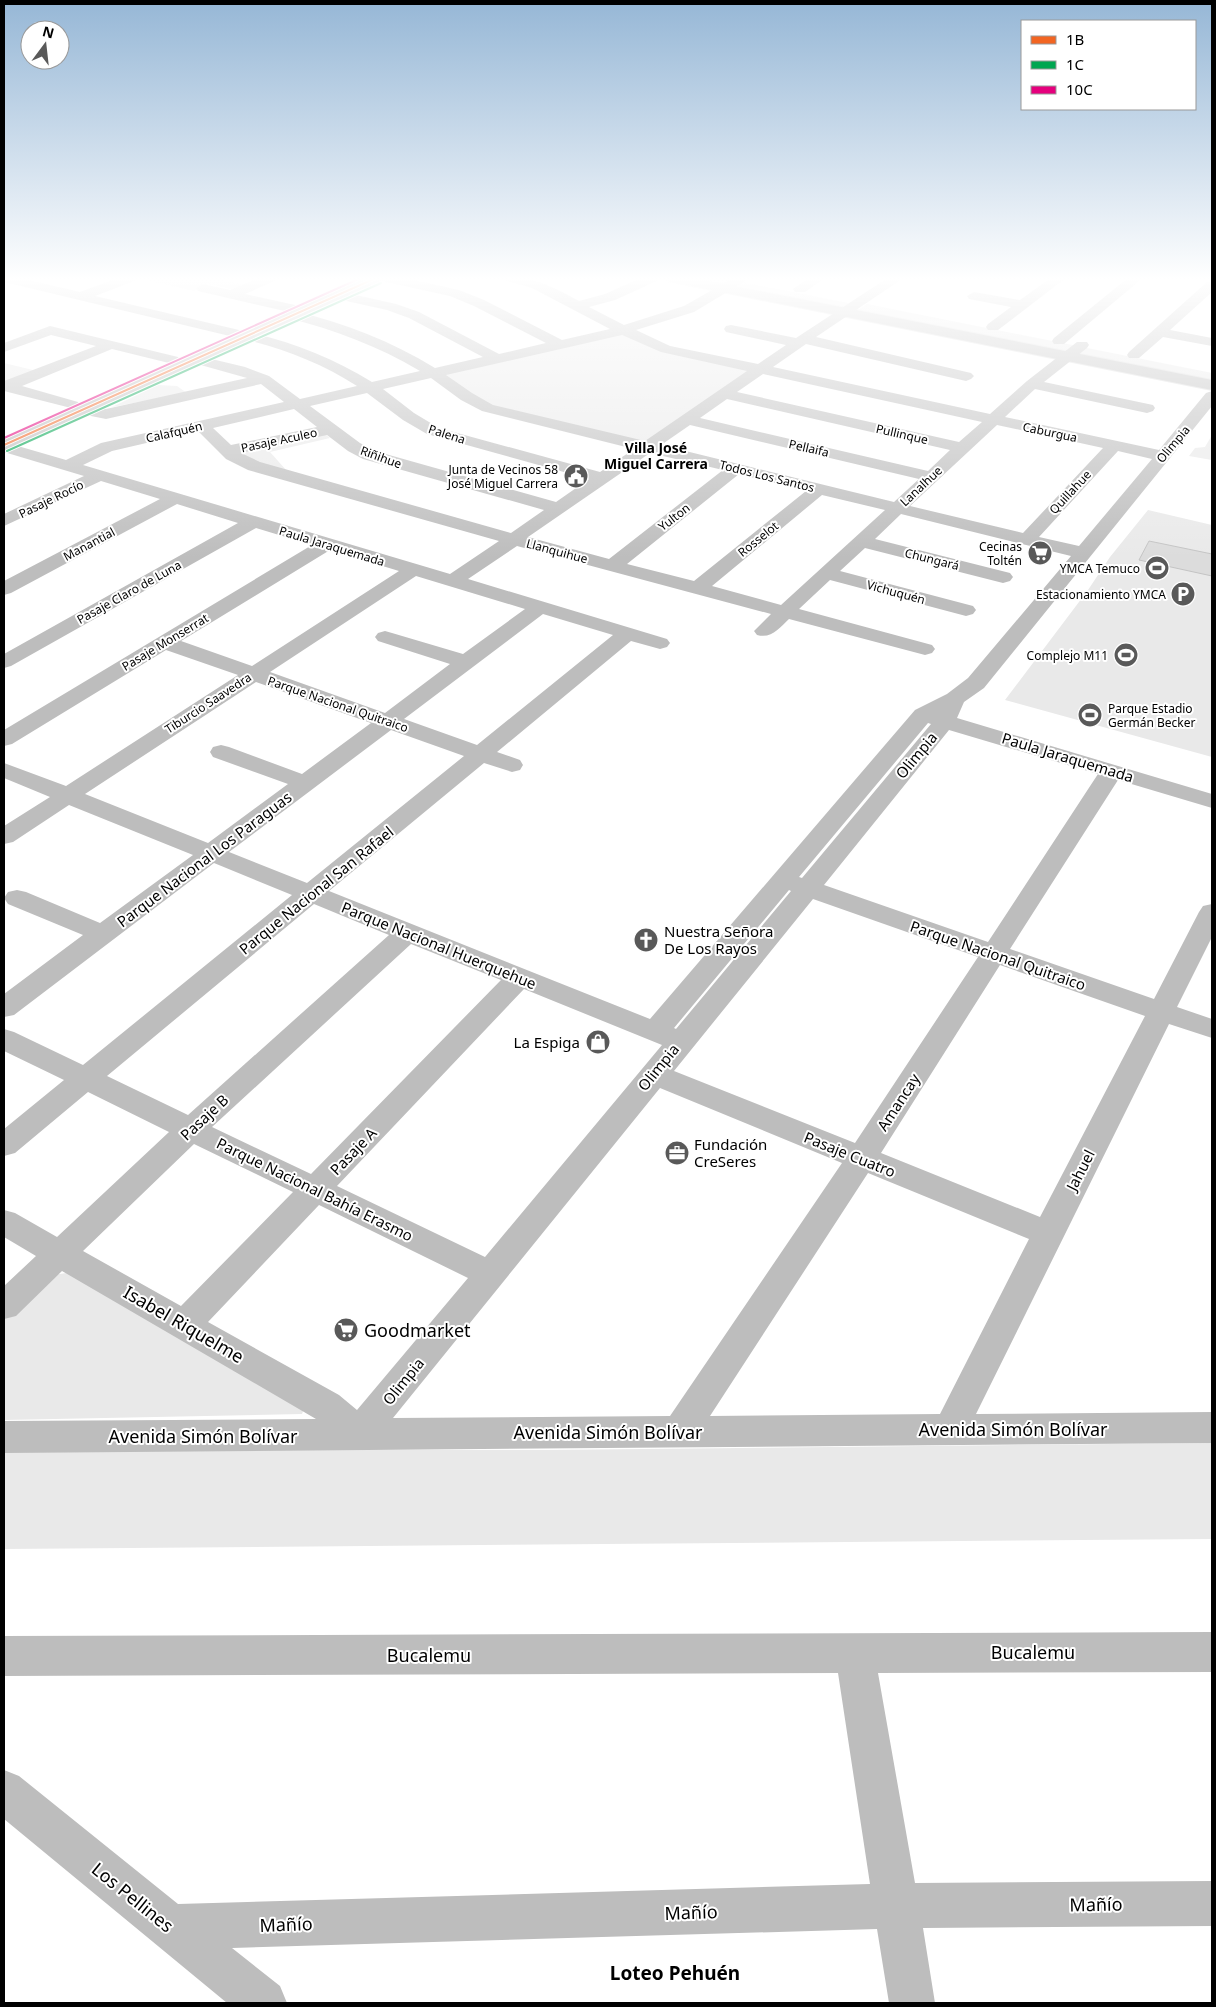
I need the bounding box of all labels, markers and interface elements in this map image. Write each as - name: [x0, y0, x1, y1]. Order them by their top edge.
- north arrow: [20, 20, 70, 70]
- legend: [1021, 20, 1196, 110]
- text: N: [41, 21, 56, 43]
- text: 1B: [1066, 29, 1084, 49]
- text: 1C: [1066, 54, 1085, 74]
- text: 10C: [1066, 79, 1093, 99]
- street label: Calafquén: [144, 417, 204, 447]
- street label: Caburgua: [1021, 418, 1079, 446]
- street label: Palena: [426, 420, 468, 448]
- street label: Pullinque: [874, 420, 930, 448]
- street label: Olimpia: [1152, 422, 1194, 466]
- street label: Pasaje Aculeo: [239, 424, 319, 456]
- street label: Pellaifa: [787, 435, 831, 461]
- district label: Villa José Miguel Carrera: [604, 438, 708, 473]
- street label: Riñihue: [358, 442, 404, 472]
- street label: Todos Los Santos: [718, 456, 816, 496]
- place label: Junta de Vecinos 58 José Miguel Carrera: [447, 461, 558, 492]
- street label: Lanalhue: [896, 462, 946, 510]
- public building icon: Junta de Vecinos 58 José Miguel Carrera: [563, 463, 589, 489]
- street label: Quillahue: [1045, 466, 1095, 518]
- street label: Pasaje Rocío: [16, 476, 86, 522]
- street label: Yulton: [655, 499, 693, 535]
- street label: Rosselot: [734, 517, 782, 561]
- street label: Paula Jaraquemada: [277, 522, 387, 570]
- street label: Manantial: [60, 523, 118, 565]
- street label: Llanquihue: [524, 535, 590, 567]
- place label: Cecinas Toltén: [979, 538, 1022, 569]
- supermarket icon: Cecinas Toltén: [1027, 540, 1053, 566]
- street label: Chungará: [903, 544, 961, 574]
- sports icon: YMCA Temuco: [1144, 555, 1170, 581]
- street label: Pasaje Claro de Luna: [74, 556, 184, 628]
- place label: YMCA Temuco: [1060, 560, 1140, 577]
- street label: Vichuquén: [865, 576, 927, 608]
- parking icon: Estacionamiento YMCA: [1170, 581, 1196, 607]
- place label: Estacionamiento YMCA: [1036, 586, 1166, 603]
- street label: Pasaje Monserrat: [119, 609, 212, 675]
- sports icon: Complejo M11: [1113, 642, 1139, 668]
- place label: Complejo M11: [1027, 647, 1108, 664]
- street label: Tiburcio Saavedra: [161, 669, 255, 737]
- street label: Parque Nacional Quitraico: [265, 672, 411, 736]
- place label: Parque Estadio Germán Becker: [1108, 700, 1195, 731]
- sports icon: Parque Estadio Germán Becker: [1077, 702, 1103, 728]
- street label: Paula Jaraquemada: [1000, 727, 1136, 787]
- street label: Olimpia: [891, 728, 941, 782]
- street label: Parque Nacional Los Paraguas: [113, 787, 295, 931]
- street label: Parque Nacional San Rafael: [235, 821, 397, 959]
- street label: Parque Nacional Huerquehue: [339, 897, 539, 993]
- street label: Parque Nacional Quitraico: [908, 916, 1088, 994]
- place label: Nuestra Señora De Los Rayos: [664, 921, 773, 958]
- church icon: Nuestra Señora De Los Rayos: [633, 927, 659, 953]
- shop icon: La Espiga: [585, 1029, 611, 1055]
- place label: La Espiga: [514, 1032, 580, 1052]
- street label: Olimpia: [633, 1039, 683, 1095]
- street label: Amancay: [872, 1069, 924, 1135]
- street label: Pasaje B: [176, 1090, 232, 1144]
- street label: Pasaje A: [325, 1123, 381, 1179]
- street label: Pasaje Cuatro: [801, 1127, 899, 1181]
- street label: Parque Nacional Bahía Erasmo: [213, 1133, 417, 1245]
- place label: Fundación CreSeres: [694, 1134, 767, 1171]
- office icon: Fundación CreSeres: [664, 1140, 690, 1166]
- street label: Jahuel: [1060, 1146, 1099, 1196]
- street label: Isabel Riquelme: [119, 1280, 249, 1368]
- supermarket icon: Goodmarket: [333, 1317, 359, 1343]
- place label: Goodmarket: [364, 1318, 471, 1342]
- street label: Olimpia: [378, 1353, 428, 1409]
- street label: Avenida Simón Bolívar: [918, 1417, 1108, 1441]
- street label: Avenida Simón Bolívar: [513, 1420, 703, 1444]
- street label: Avenida Simón Bolívar: [108, 1424, 298, 1448]
- street label: Bucalemu: [991, 1640, 1075, 1664]
- street label: Bucalemu: [387, 1643, 471, 1667]
- street label: Los Pellines: [87, 1857, 179, 1937]
- street label: Mañío: [1069, 1892, 1123, 1916]
- street label: Mañío: [664, 1899, 718, 1925]
- street label: Mañío: [259, 1911, 313, 1937]
- district label: Loteo Pehuén: [610, 1960, 740, 1986]

